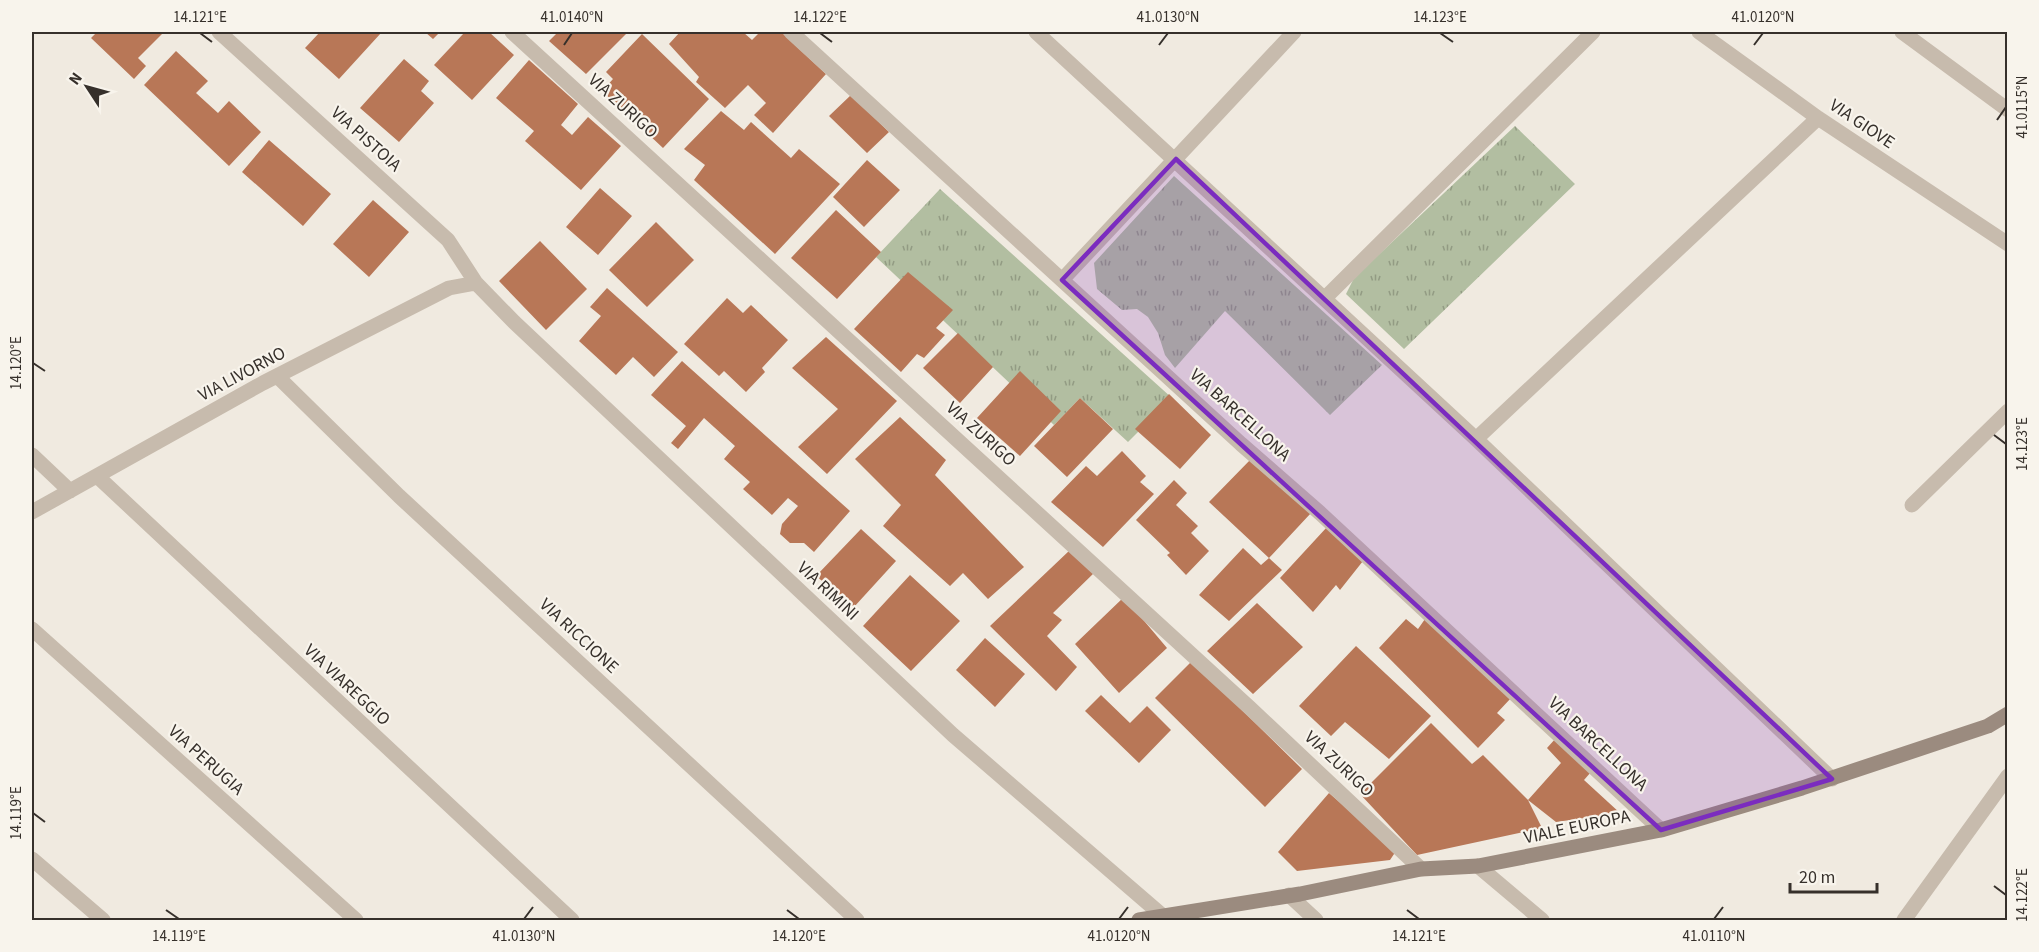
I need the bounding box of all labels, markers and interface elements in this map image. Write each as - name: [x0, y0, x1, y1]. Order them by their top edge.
- text: 14.121°E: [173, 7, 227, 28]
- text: 41.0140°N: [540, 7, 604, 28]
- text: 14.122°E: [793, 7, 847, 28]
- text: 41.0130°N: [1136, 7, 1200, 28]
- text: 14.123°E: [1413, 7, 1467, 28]
- text: 41.0120°N: [1731, 7, 1795, 28]
- north arrow: [57, 57, 117, 117]
- text: N: [64, 68, 88, 90]
- street label: VIA ZURIGO: [582, 68, 664, 144]
- text: 41.0115°N: [2012, 75, 2033, 139]
- street label: VIA GIOVE: [1824, 93, 1900, 155]
- street label: VIA PISTOIA: [325, 101, 407, 178]
- text: 14.120°E: [6, 336, 27, 390]
- street label: VIA LIVORNO: [194, 340, 290, 408]
- street label: VIA BARCELLONA: [1184, 363, 1296, 467]
- street label: VIA ZURIGO: [940, 396, 1022, 472]
- text: 14.123°E: [2012, 417, 2033, 471]
- street label: VIA RIMINI: [791, 556, 865, 626]
- street label: VIA RICCIONE: [534, 593, 624, 679]
- street label: VIA VIAREGGIO: [298, 638, 396, 732]
- street label: VIA BARCELLONA: [1543, 691, 1654, 797]
- street label: VIA PERUGIA: [163, 719, 250, 801]
- street label: VIA ZURIGO: [1299, 725, 1379, 803]
- text: 14.119°E: [6, 786, 27, 840]
- street label: VIALE EUROPA: [1522, 803, 1633, 850]
- scale bar: [1790, 856, 1877, 894]
- text: 20 m: [1799, 865, 1835, 890]
- text: 14.122°E: [2012, 868, 2033, 922]
- text: 14.119°E: [152, 926, 206, 947]
- text: 41.0130°N: [492, 926, 556, 947]
- text: 14.120°E: [772, 926, 826, 947]
- text: 41.0120°N: [1087, 926, 1151, 947]
- text: 14.121°E: [1392, 926, 1446, 947]
- text: 41.0110°N: [1682, 926, 1746, 947]

